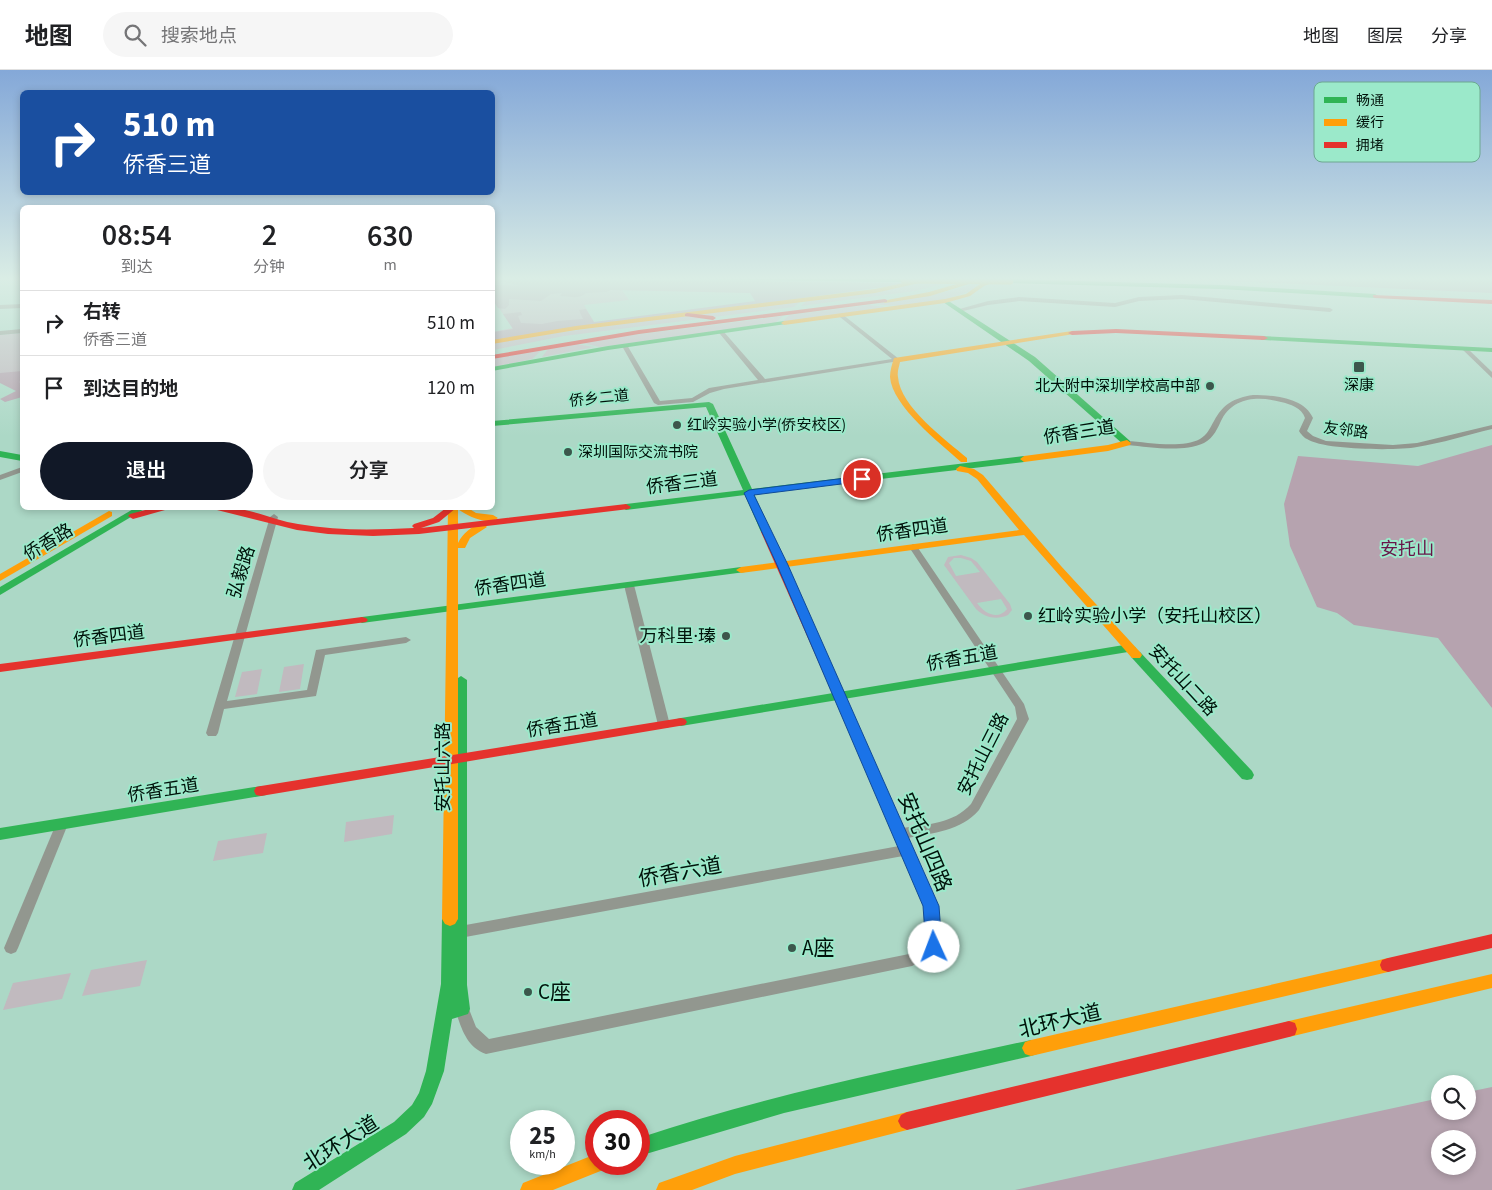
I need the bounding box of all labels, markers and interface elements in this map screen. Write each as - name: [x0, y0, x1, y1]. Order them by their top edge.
- search box: [103, 12, 453, 57]
- text: 地图: [25, 19, 73, 54]
- icon: search: [121, 21, 149, 49]
- text: 搜索地点: [161, 23, 237, 50]
- text: 地图: [1303, 24, 1339, 49]
- text: 图层: [1367, 24, 1403, 49]
- text: 分享: [1431, 24, 1467, 49]
- legend: [1314, 82, 1480, 162]
- text: 畅通: [1356, 91, 1384, 111]
- text: 510 m: [123, 100, 215, 150]
- icon: right: [40, 110, 105, 175]
- text: 缓行: [1356, 113, 1384, 133]
- text: 拥堵: [1356, 136, 1384, 156]
- text: 侨香三道: [123, 149, 211, 181]
- text: 08:54: [102, 214, 172, 257]
- text: 2: [262, 214, 277, 257]
- text: 630: [367, 215, 413, 258]
- text: m: [384, 254, 397, 276]
- text: 到达: [121, 256, 153, 278]
- text: 分钟: [253, 256, 285, 278]
- text: 右转: [83, 299, 121, 326]
- icon: right: [40, 309, 68, 337]
- text: 510 m: [427, 310, 475, 337]
- text: 侨香三道: [83, 329, 147, 351]
- marker: 深康: [1352, 360, 1366, 374]
- icon: arrive: [40, 374, 68, 402]
- text: 120 m: [427, 375, 475, 402]
- place label: 深康: [1344, 375, 1374, 396]
- text: 到达目的地: [83, 376, 178, 403]
- place label: 北大附中深圳学校高中部: [1035, 376, 1200, 397]
- marker: 北大附中深圳学校高中部: [1204, 380, 1216, 392]
- street label: 侨乡二道: [568, 385, 630, 412]
- place label: 红岭实验小学(侨安校区): [687, 415, 846, 436]
- street label: 侨香三道: [1042, 415, 1117, 450]
- street label: 友邻路: [1322, 417, 1370, 444]
- marker: 红岭实验小学(侨安校区): [671, 419, 683, 431]
- button: 退出: [40, 442, 253, 500]
- button: 分享: [263, 442, 475, 500]
- place label: 深圳国际交流书院: [578, 442, 698, 463]
- marker: 深圳国际交流书院: [562, 446, 574, 458]
- pin: [841, 458, 883, 500]
- icon: arrive: [848, 465, 876, 493]
- street label: 侨香三道: [645, 467, 719, 500]
- street label: 侨香四道: [875, 513, 949, 548]
- street label: 侨香路: [19, 518, 78, 567]
- park label: 安托山: [1380, 537, 1434, 562]
- street label: 弘毅路: [222, 543, 261, 602]
- street label: 侨香四道: [473, 567, 547, 602]
- place label: 红岭实验小学（安托山校区）: [1038, 604, 1272, 629]
- marker: 红岭实验小学（安托山校区）: [1022, 610, 1034, 622]
- street label: 侨香四道: [72, 620, 146, 653]
- place label: 万科里·瑧: [640, 624, 716, 649]
- marker: 万科里·瑧: [720, 630, 732, 642]
- street label: 安托山二路: [1143, 639, 1222, 722]
- street label: 侨香五道: [924, 640, 1000, 677]
- street label: 侨香五道: [525, 708, 600, 743]
- street label: 安托山三路: [952, 708, 1015, 800]
- street label: 安托山六路: [431, 722, 456, 812]
- street label: 侨香五道: [126, 773, 201, 808]
- street label: 安托山四路: [891, 788, 959, 896]
- street label: 侨香六道: [636, 850, 724, 894]
- position arrow: [907, 920, 959, 972]
- place label: A座: [802, 933, 834, 963]
- marker: A座: [786, 942, 798, 954]
- place label: C座: [538, 977, 571, 1007]
- marker: C座: [522, 986, 534, 998]
- street label: 北环大道: [1016, 997, 1104, 1045]
- map controls: [1431, 1075, 1476, 1175]
- button: search: [1431, 1075, 1476, 1120]
- street label: 北环大道: [297, 1108, 385, 1178]
- speed limit sign: 30: [585, 1110, 650, 1175]
- text: 25: [529, 1118, 556, 1154]
- button: layers: [1431, 1130, 1476, 1175]
- text: km/h: [529, 1146, 556, 1163]

